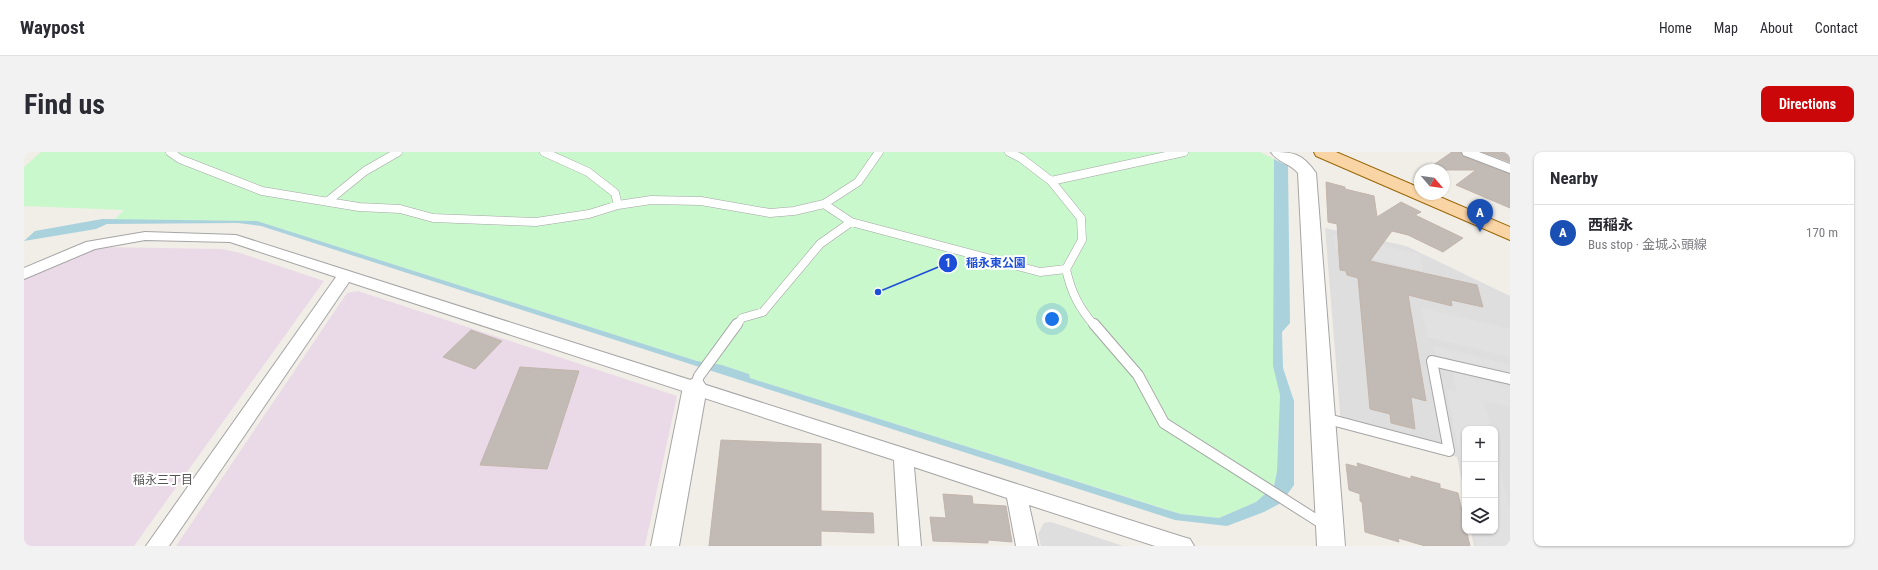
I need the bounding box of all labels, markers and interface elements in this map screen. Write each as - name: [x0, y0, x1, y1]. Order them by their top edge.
- text: Waypost: [20, 16, 85, 39]
- text: Home: [1659, 20, 1692, 36]
- text: Map: [1714, 20, 1738, 36]
- text: About: [1760, 20, 1793, 36]
- text: Contact: [1815, 20, 1858, 36]
- button: Directions: [1761, 86, 1854, 122]
- text: Find us: [24, 88, 105, 121]
- north arrow: [1414, 164, 1450, 200]
- text: Nearby: [1550, 168, 1598, 188]
- pin: A: [1467, 199, 1493, 232]
- text: 西稲永: [1588, 216, 1633, 234]
- text: A: [1559, 225, 1567, 240]
- text: 170 m: [1806, 225, 1838, 240]
- text: Bus stop · 金城ふ頭線: [1588, 237, 1707, 252]
- callout: 稲永東公園: [938, 251, 1034, 275]
- text: 1: [945, 256, 951, 270]
- text: 稲永東公園: [966, 256, 1026, 270]
- your location: [1042, 309, 1062, 329]
- map controls: [1462, 426, 1498, 534]
- button: +: [1462, 426, 1498, 462]
- button: −: [1462, 462, 1498, 498]
- district label: 稲永三丁目: [133, 473, 193, 487]
- button: layers: [1462, 498, 1498, 534]

